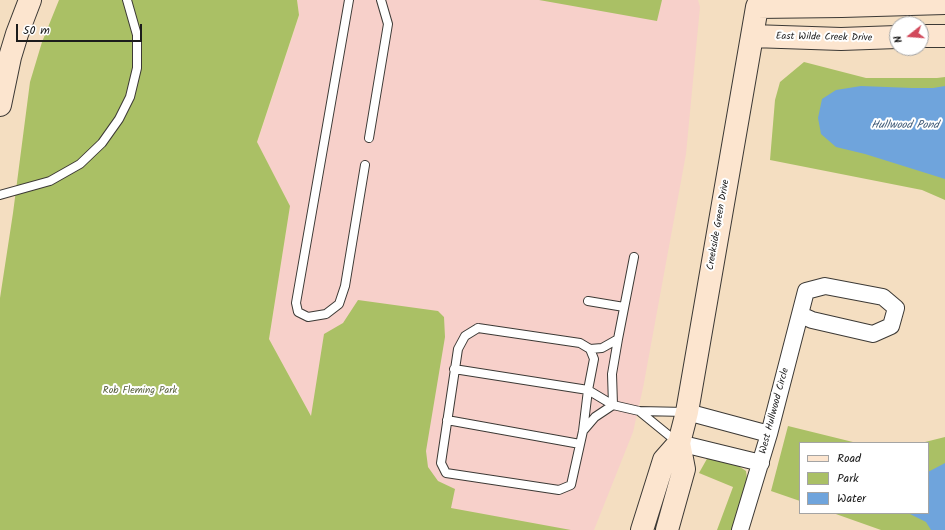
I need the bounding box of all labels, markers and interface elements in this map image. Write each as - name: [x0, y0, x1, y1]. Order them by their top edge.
- scale bar: [18, 16, 144, 42]
- north arrow: [889, 16, 929, 56]
- text: 50 m: [23, 21, 50, 40]
- street label: East Wilde Creek Drive: [776, 31, 872, 45]
- text: N: [889, 33, 908, 45]
- water label: Hullwood Pond: [871, 119, 939, 133]
- street label: Creekside Green Drive: [705, 179, 733, 271]
- street label: West Hullwood Circle: [758, 367, 792, 455]
- park label: Rob Fleming Park: [103, 385, 177, 397]
- legend: [799, 442, 929, 514]
- text: Road: [837, 449, 861, 468]
- text: Park: [837, 469, 859, 488]
- text: Water: [837, 489, 866, 508]

